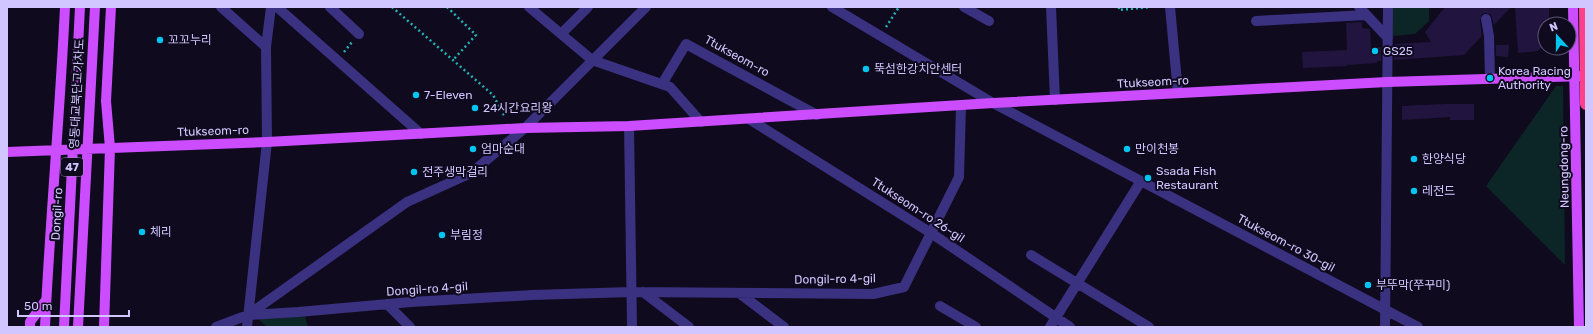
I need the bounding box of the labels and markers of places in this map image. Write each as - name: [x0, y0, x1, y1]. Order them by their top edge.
- place label: 꼬꼬누리: [168, 33, 212, 47]
- marker: 꼬꼬누리: [155, 35, 165, 45]
- place label: GS25: [1383, 44, 1413, 58]
- marker: GS25: [1370, 46, 1380, 56]
- place label: 뚝섬한강치안센터: [874, 62, 962, 76]
- marker: 뚝섬한강치안센터: [861, 64, 871, 74]
- place label: Korea Racing Authority: [1498, 64, 1571, 92]
- marker: Korea Racing Authority: [1485, 73, 1495, 83]
- place label: 7-Eleven: [424, 88, 473, 102]
- marker: 7-Eleven: [411, 90, 421, 100]
- place label: 24시간요리왕: [483, 101, 553, 115]
- marker: 24시간요리왕: [470, 103, 480, 113]
- place label: 엄마순대: [481, 142, 525, 156]
- place label: 만이천봉: [1135, 142, 1179, 156]
- marker: 엄마순대: [468, 144, 478, 154]
- marker: 만이천봉: [1122, 144, 1132, 154]
- place label: 한양식당: [1422, 152, 1466, 166]
- marker: 한양식당: [1409, 154, 1419, 164]
- place label: Ssada Fish Restaurant: [1156, 164, 1218, 192]
- place label: 전주생막걸리: [422, 165, 488, 179]
- marker: 전주생막걸리: [409, 167, 419, 177]
- marker: Ssada Fish Restaurant: [1143, 173, 1153, 183]
- place label: 레전드: [1422, 184, 1455, 198]
- marker: 레전드: [1409, 186, 1419, 196]
- place label: 체리: [150, 225, 172, 239]
- marker: 체리: [137, 227, 147, 237]
- place label: 부림정: [450, 228, 483, 242]
- marker: 부림정: [437, 230, 447, 240]
- place label: 부뚜막(쭈꾸미): [1376, 278, 1450, 292]
- marker: 부뚜막(쭈꾸미): [1363, 280, 1373, 290]

